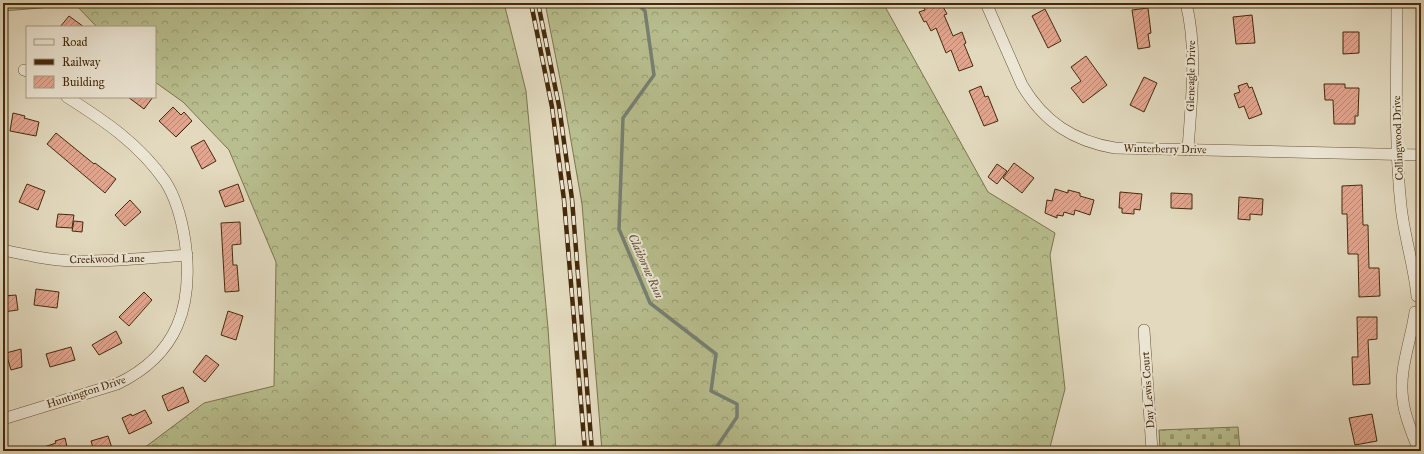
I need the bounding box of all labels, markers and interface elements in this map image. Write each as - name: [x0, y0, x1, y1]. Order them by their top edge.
- legend: [26, 26, 156, 98]
- text: Road: [62, 35, 88, 49]
- street label: Gleneagle Drive: [1184, 40, 1198, 112]
- text: Railway: [62, 55, 101, 69]
- text: Building: [62, 75, 105, 90]
- street label: Collingwood Drive: [1390, 95, 1406, 181]
- street label: Winterberry Drive: [1123, 142, 1207, 156]
- water label: Claiborne Run: [626, 232, 667, 301]
- street label: Creekwood Lane: [69, 252, 145, 266]
- street label: Day Lewis Court: [1139, 351, 1157, 429]
- street label: Huntington Drive: [45, 373, 128, 411]

